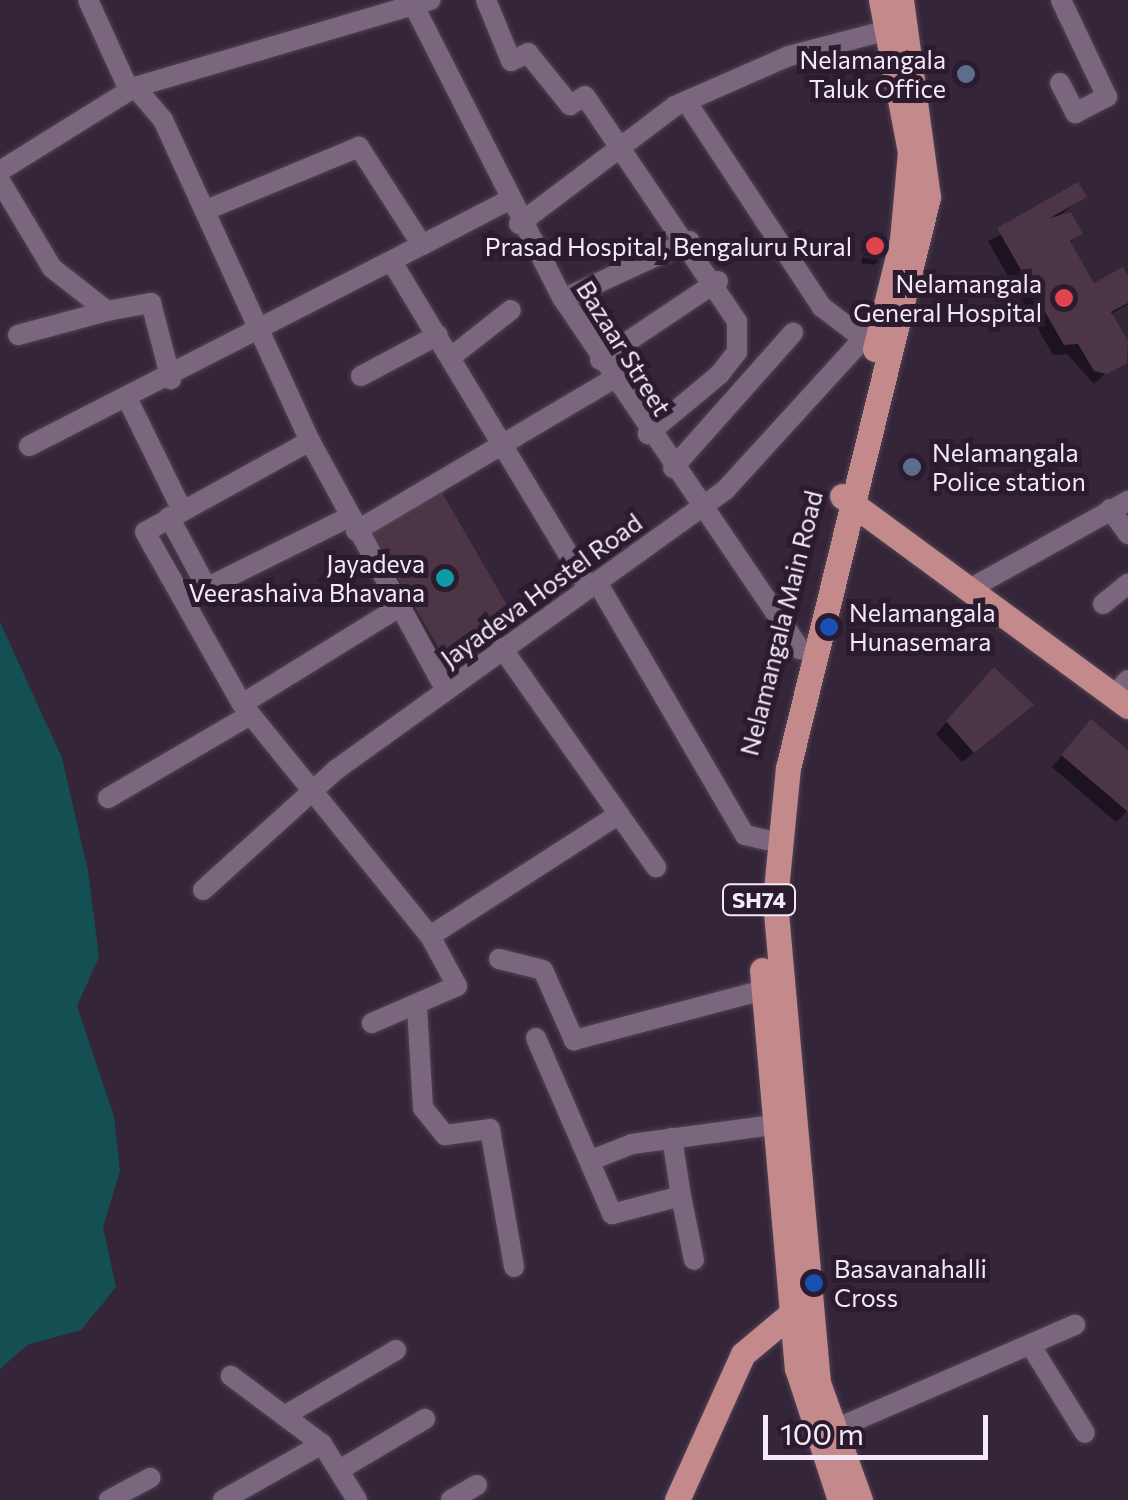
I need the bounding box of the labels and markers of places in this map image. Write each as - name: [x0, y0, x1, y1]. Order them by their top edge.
- place label: Nelamangala Taluk Office: [799, 45, 946, 104]
- marker: Nelamangala Taluk Office: [955, 63, 977, 85]
- place label: Prasad Hospital, Bengaluru Rural: [485, 231, 852, 261]
- marker: Prasad Hospital, Bengaluru Rural: [862, 233, 888, 259]
- place label: Nelamangala General Hospital: [853, 269, 1042, 328]
- marker: Nelamangala General Hospital: [1051, 285, 1077, 311]
- place label: Nelamangala Police station: [932, 438, 1086, 497]
- marker: Nelamangala Police station: [901, 456, 923, 478]
- place label: Jayadeva Veerashaiva Bhavana: [188, 549, 425, 608]
- marker: Jayadeva Veerashaiva Bhavana: [434, 567, 456, 589]
- place label: Nelamangala Hunasemara: [849, 598, 996, 657]
- marker: Nelamangala Hunasemara: [818, 616, 840, 638]
- place label: Basavanahalli Cross: [834, 1254, 987, 1313]
- marker: Basavanahalli Cross: [803, 1272, 825, 1294]

